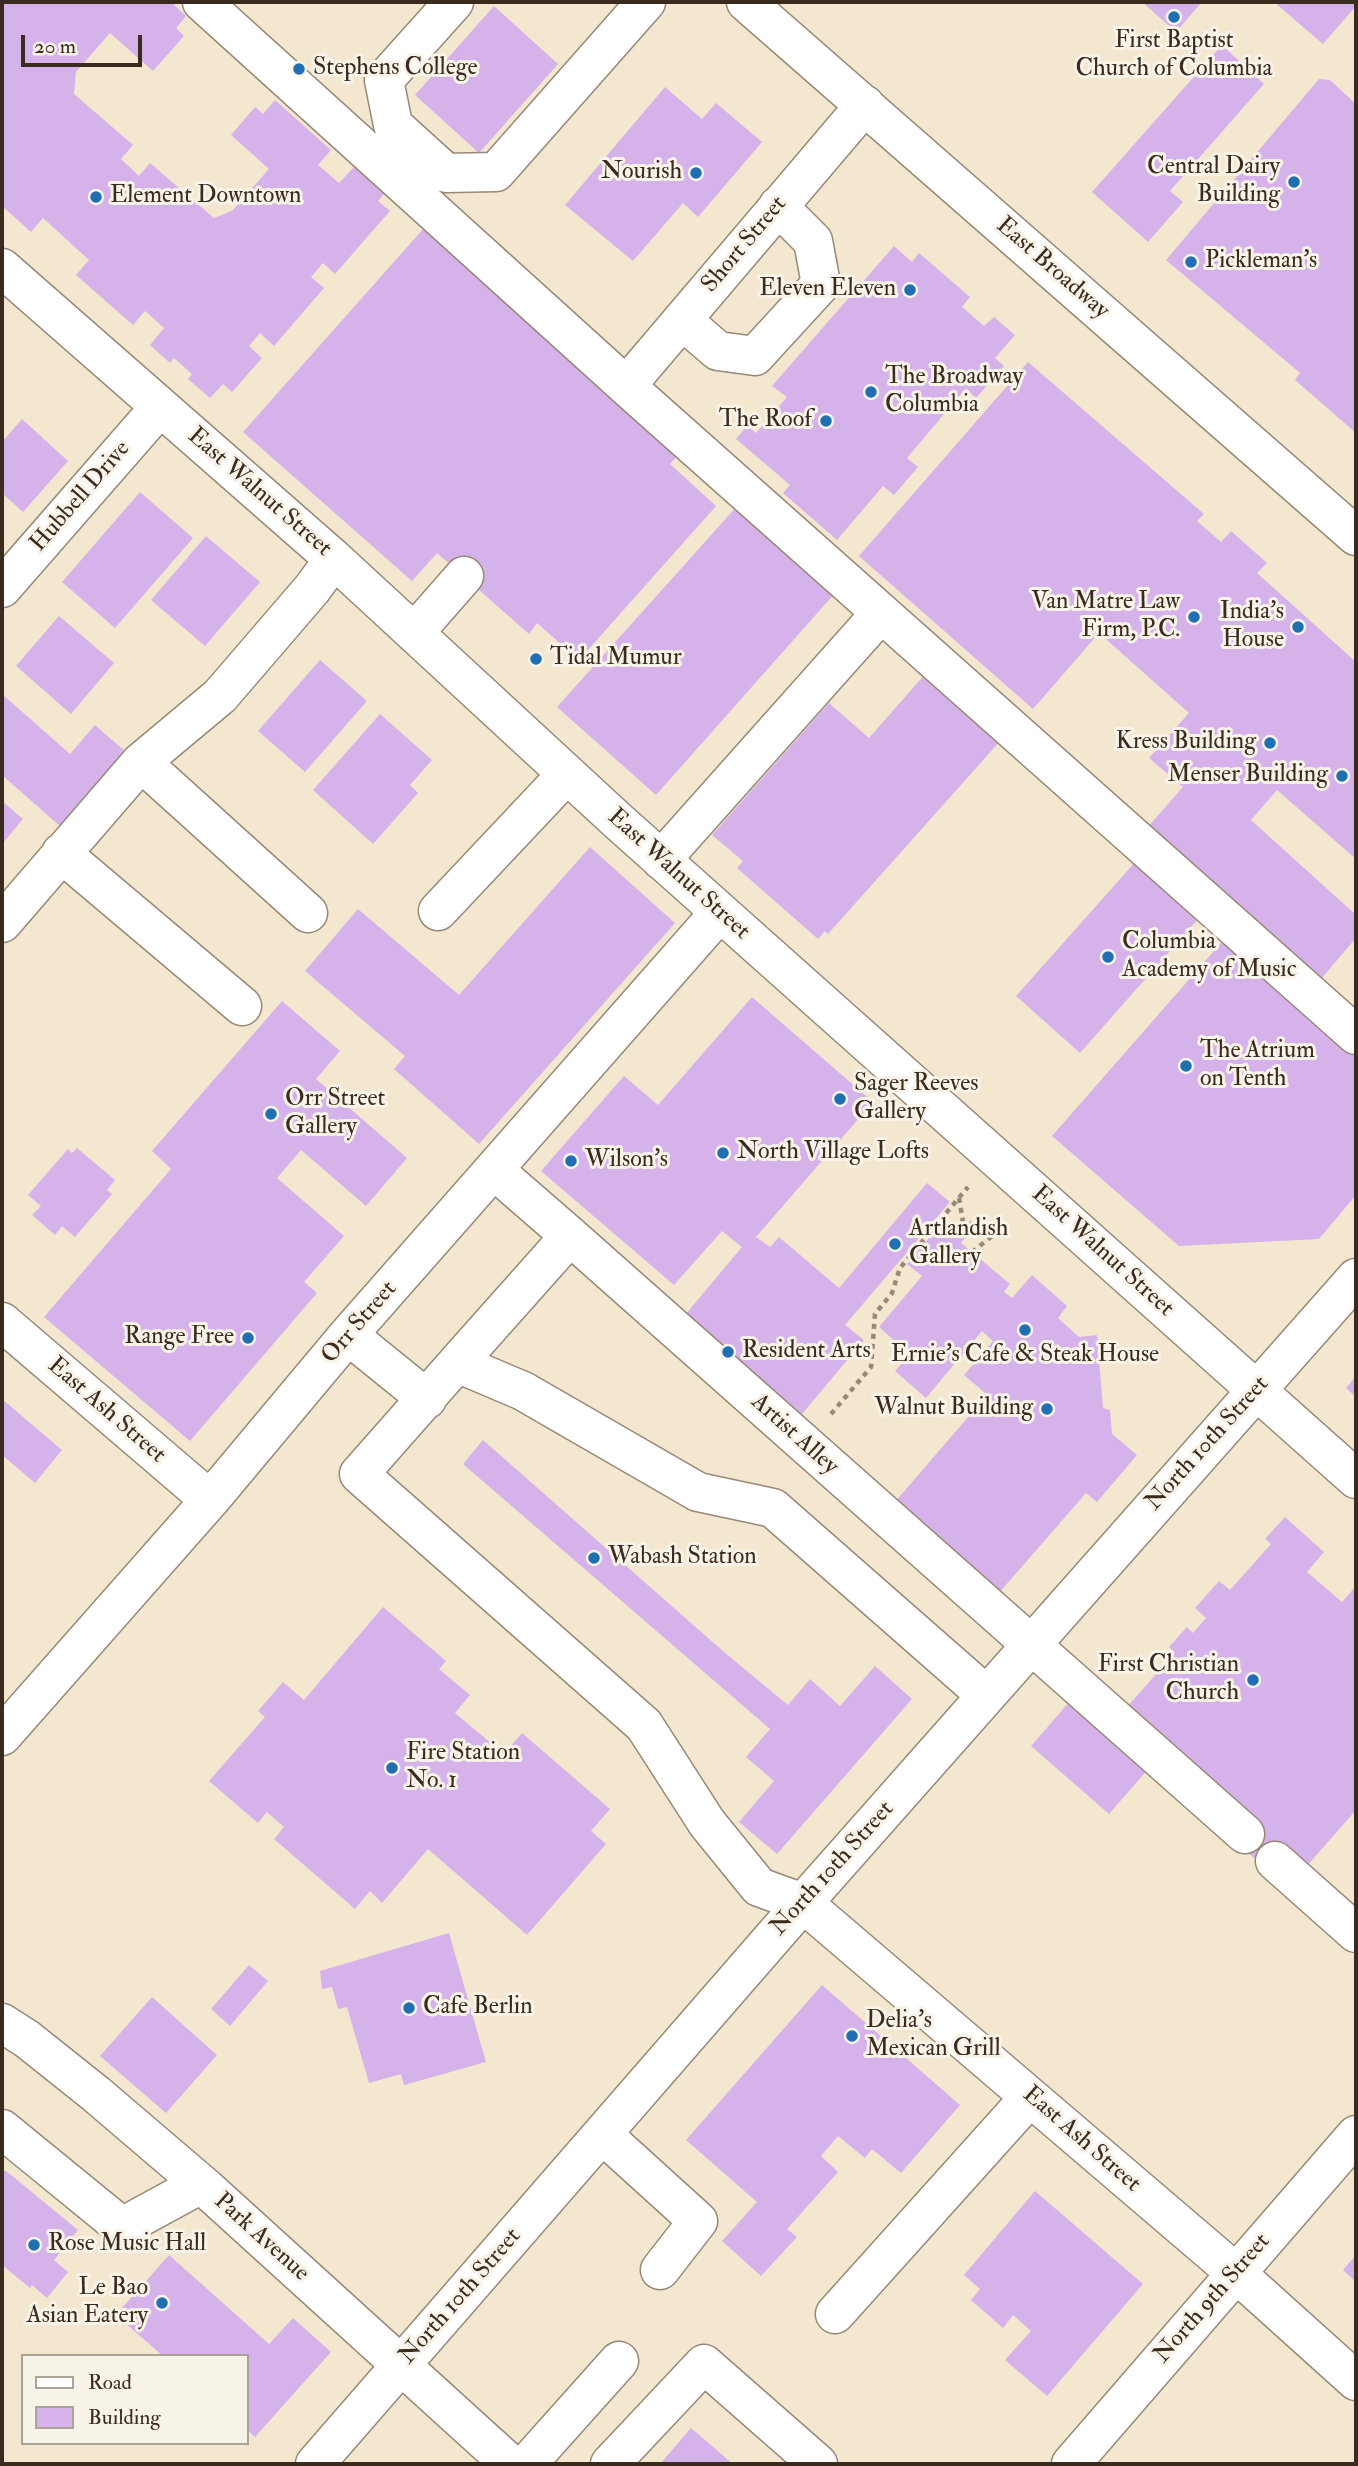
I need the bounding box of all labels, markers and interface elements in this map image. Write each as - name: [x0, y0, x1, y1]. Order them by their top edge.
- marker: First Baptist Church of Columbia: [1166, 9, 1182, 25]
- scale bar: [24, 21, 145, 65]
- place label: First Baptist Church of Columbia: [1076, 28, 1272, 84]
- text: 20 m: [34, 33, 76, 60]
- place label: Stephens College: [313, 55, 478, 83]
- marker: Stephens College: [291, 61, 307, 77]
- place label: Central Dairy Building: [1147, 154, 1280, 210]
- place label: Nourish: [601, 159, 682, 187]
- marker: Nourish: [688, 165, 704, 181]
- marker: Central Dairy Building: [1286, 174, 1302, 190]
- place label: Element Downtown: [110, 183, 301, 211]
- marker: Element Downtown: [88, 189, 104, 205]
- street label: Short Street: [696, 191, 794, 299]
- street label: East Broadway: [989, 212, 1115, 326]
- place label: Pickleman's: [1205, 248, 1317, 276]
- marker: Pickleman's: [1183, 254, 1199, 270]
- place label: Eleven Eleven: [759, 276, 896, 304]
- marker: Eleven Eleven: [902, 282, 918, 298]
- place label: The Broadway Columbia: [885, 364, 1023, 420]
- marker: The Broadway Columbia: [863, 384, 879, 400]
- place label: The Roof: [719, 407, 812, 435]
- marker: The Roof: [818, 413, 834, 429]
- street label: East Walnut Street: [181, 423, 337, 563]
- street label: Hubbell Drive: [25, 436, 137, 558]
- place label: Van Matre Law Firm, P.C.: [1031, 589, 1180, 645]
- place label: India's House: [1220, 599, 1284, 655]
- marker: Van Matre Law Firm, P.C.: [1186, 609, 1202, 625]
- marker: India's House: [1290, 619, 1306, 635]
- place label: Tidal Mumur: [550, 645, 682, 673]
- marker: Tidal Mumur: [528, 651, 544, 667]
- place label: Kress Building: [1116, 729, 1256, 757]
- marker: Kress Building: [1262, 735, 1278, 751]
- place label: Menser Building: [1168, 762, 1328, 790]
- marker: Menser Building: [1334, 768, 1350, 784]
- street label: East Walnut Street: [601, 803, 755, 947]
- place label: Columbia Academy of Music: [1122, 929, 1296, 985]
- marker: Columbia Academy of Music: [1100, 949, 1116, 965]
- place label: The Atrium on Tenth: [1200, 1038, 1315, 1094]
- marker: The Atrium on Tenth: [1178, 1058, 1194, 1074]
- place label: Sager Reeves Gallery: [854, 1071, 978, 1127]
- place label: Orr Street Gallery: [285, 1086, 385, 1142]
- marker: Sager Reeves Gallery: [832, 1091, 848, 1107]
- marker: Orr Street Gallery: [263, 1106, 279, 1122]
- place label: North Village Lofts: [737, 1139, 929, 1167]
- marker: North Village Lofts: [715, 1145, 731, 1161]
- place label: Wilson's: [585, 1147, 668, 1175]
- marker: Wilson's: [563, 1153, 579, 1169]
- street label: East Walnut Street: [1025, 1180, 1179, 1324]
- place label: Artlandish Gallery: [909, 1216, 1008, 1272]
- marker: Artlandish Gallery: [887, 1236, 903, 1252]
- street label: Orr Street: [316, 1276, 404, 1370]
- marker: Ernie's Cafe & Steak House: [1017, 1322, 1033, 1338]
- place label: Range Free: [124, 1324, 234, 1352]
- marker: Range Free: [240, 1330, 256, 1346]
- place label: Resident Arts: [742, 1338, 871, 1366]
- place label: Ernie's Cafe & Steak House: [891, 1342, 1159, 1370]
- marker: Resident Arts: [720, 1344, 736, 1360]
- street label: East Ash Street: [41, 1352, 171, 1470]
- street label: North 10th Street: [1140, 1371, 1276, 1517]
- street label: Artist Alley: [744, 1388, 844, 1482]
- place label: Walnut Building: [874, 1395, 1033, 1423]
- marker: Walnut Building: [1039, 1401, 1055, 1417]
- place label: Wabash Station: [608, 1544, 757, 1572]
- marker: Wabash Station: [586, 1550, 602, 1566]
- place label: First Christian Church: [1098, 1652, 1239, 1708]
- marker: First Christian Church: [1245, 1672, 1261, 1688]
- place label: Fire Station No. 1: [406, 1740, 520, 1796]
- marker: Fire Station No. 1: [384, 1760, 400, 1776]
- street label: North 10th Street: [765, 1796, 901, 1942]
- place label: Cafe Berlin: [423, 1994, 533, 2022]
- marker: Cafe Berlin: [401, 2000, 417, 2016]
- place label: Delia's Mexican Grill: [866, 2008, 1001, 2064]
- marker: Delia's Mexican Grill: [844, 2028, 860, 2044]
- street label: East Ash Street: [1016, 2081, 1146, 2199]
- street label: Park Avenue: [207, 2188, 315, 2288]
- street label: North 10th Street: [394, 2223, 528, 2371]
- street label: North 9th Street: [1149, 2228, 1277, 2370]
- place label: Rose Music Hall: [48, 2231, 206, 2259]
- marker: Rose Music Hall: [26, 2237, 42, 2253]
- place label: Le Bao Asian Eatery: [26, 2275, 148, 2331]
- marker: Le Bao Asian Eatery: [154, 2295, 170, 2311]
- legend: [21, 2354, 248, 2445]
- text: Road: [88, 2369, 132, 2396]
- text: Building: [88, 2404, 161, 2431]

